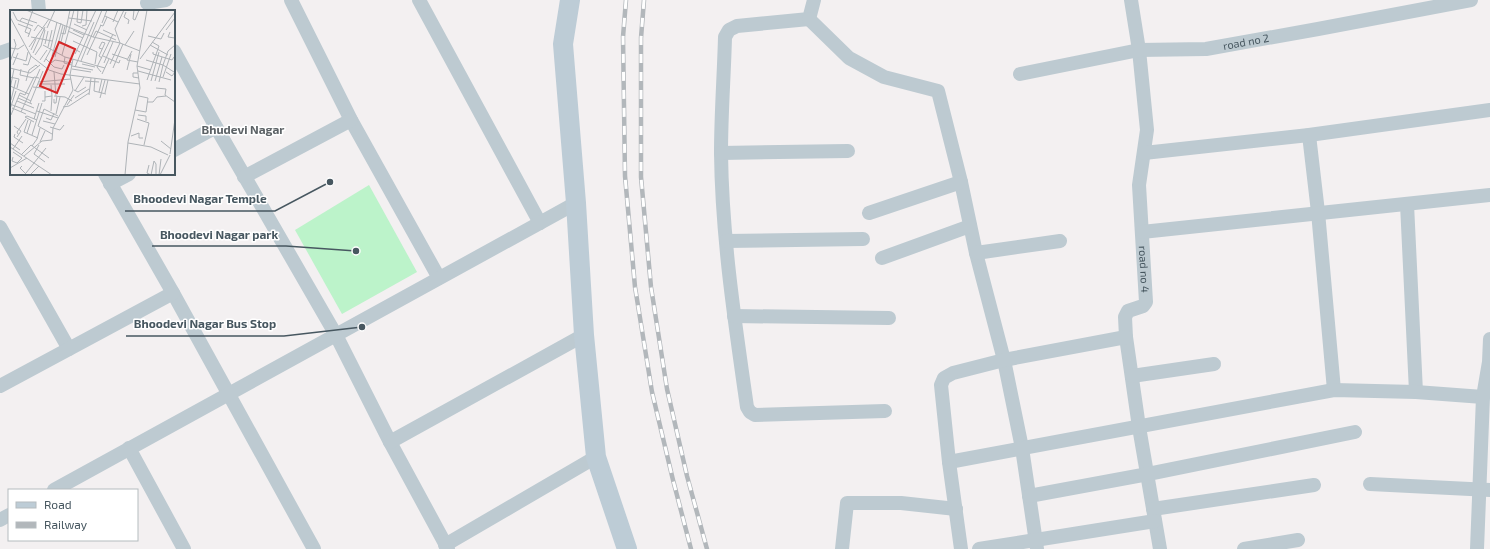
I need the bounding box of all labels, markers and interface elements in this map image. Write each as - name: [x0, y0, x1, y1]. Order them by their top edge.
- inset map: [10, 10, 175, 175]
- street label: road no 2: [1222, 31, 1270, 52]
- district label: Bhudevi Nagar: [202, 122, 284, 136]
- callout: Bhoodevi Nagar Temple: [125, 187, 275, 211]
- text: Bhoodevi Nagar Temple: [133, 191, 267, 205]
- callout: Bhoodevi Nagar park: [152, 222, 286, 246]
- text: Bhoodevi Nagar park: [160, 227, 278, 241]
- street label: road no 4: [1137, 245, 1152, 293]
- callout: Bhoodevi Nagar Bus Stop: [126, 312, 284, 336]
- text: Bhoodevi Nagar Bus Stop: [134, 316, 276, 330]
- legend: [8, 489, 138, 541]
- text: Road: [44, 497, 72, 511]
- text: Railway: [44, 517, 88, 531]

